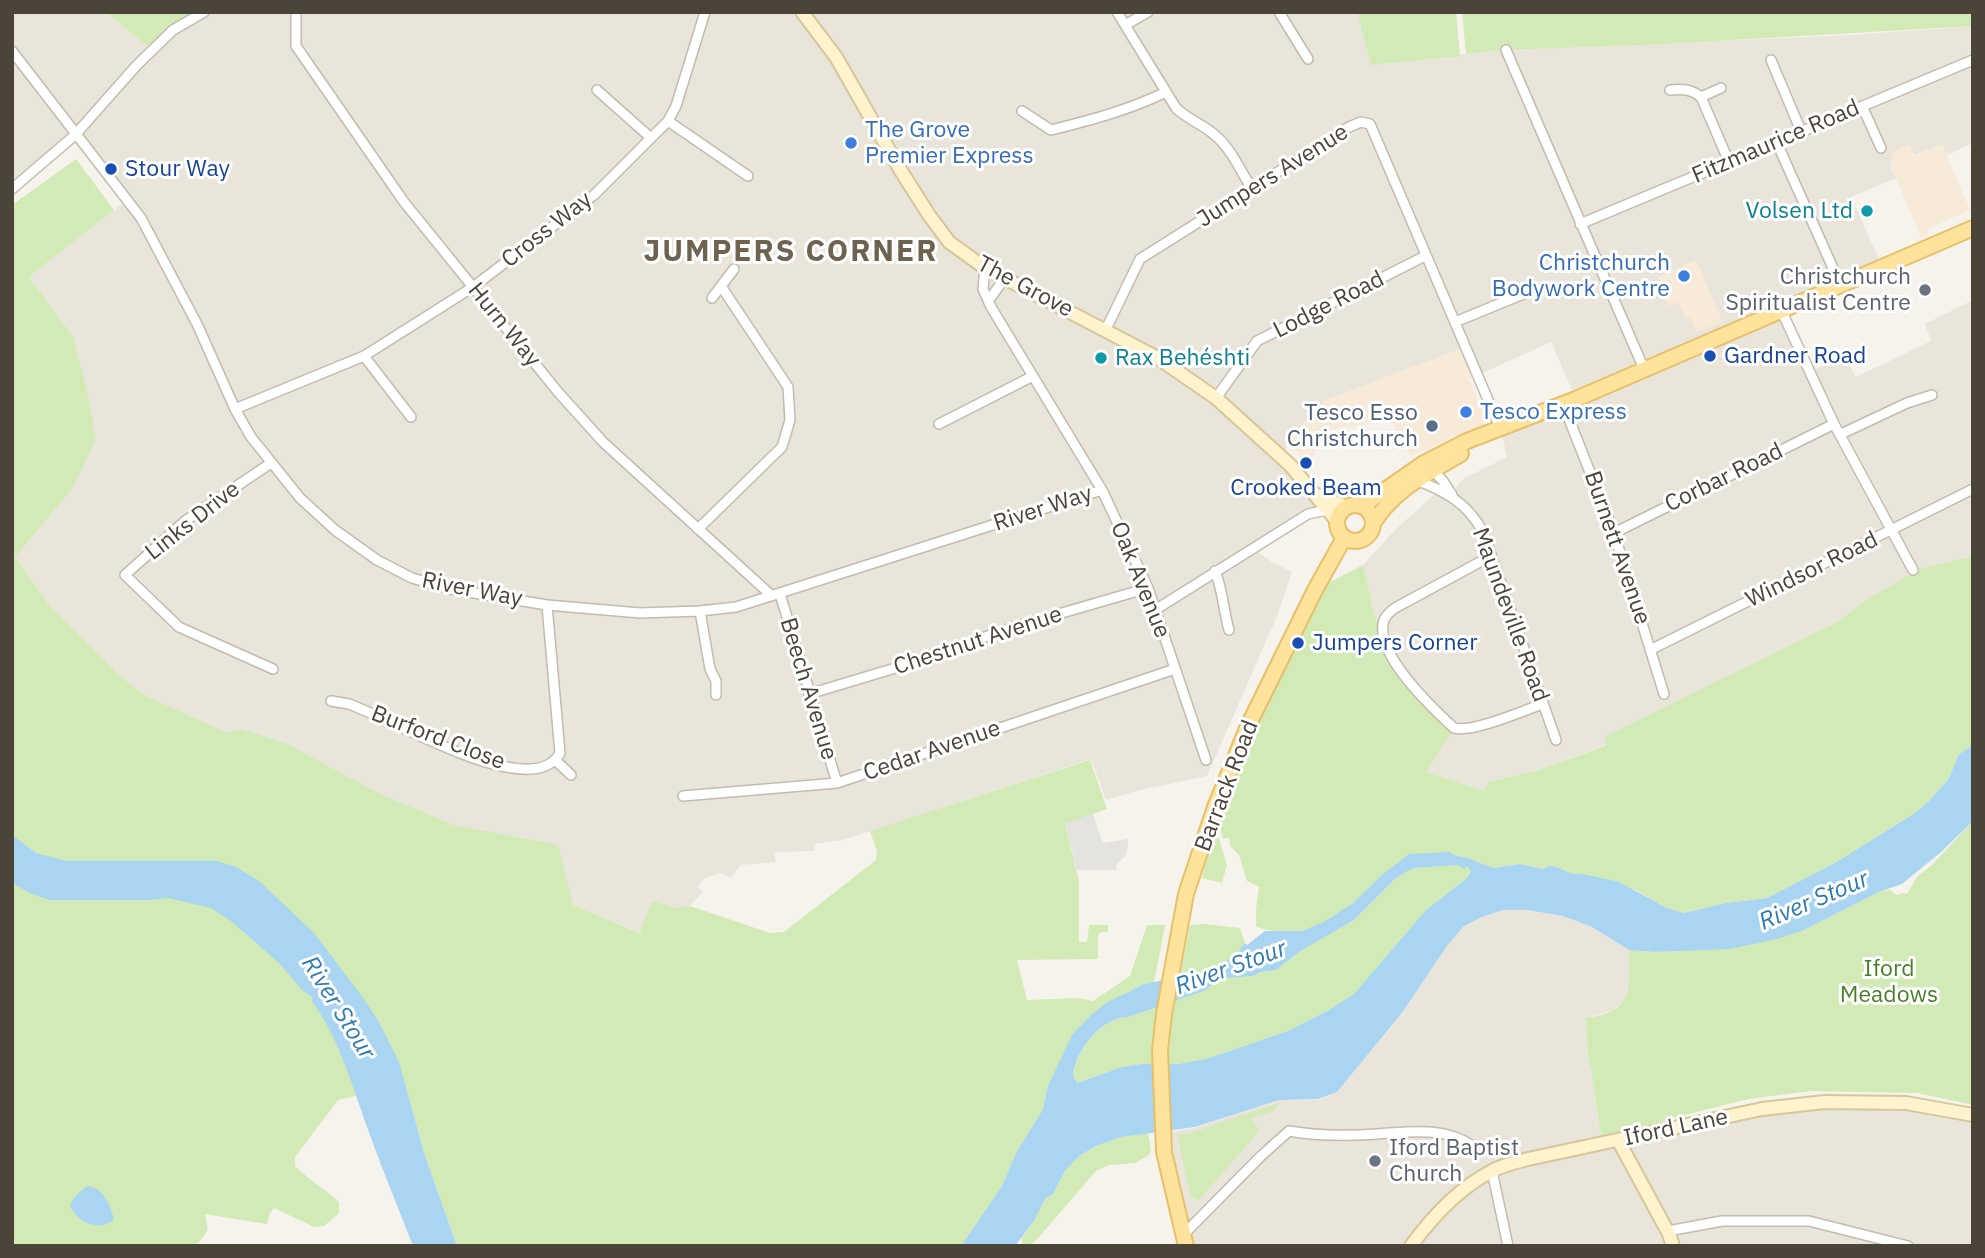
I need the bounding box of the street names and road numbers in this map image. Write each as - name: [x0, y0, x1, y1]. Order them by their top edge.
- street label: Fitzmaurice Road: [1688, 94, 1864, 190]
- street label: Jumpers Avenue: [1192, 119, 1354, 233]
- street label: Cross Way: [496, 186, 598, 274]
- street label: The Grove: [972, 250, 1078, 324]
- street label: Lodge Road: [1269, 265, 1389, 345]
- street label: Hurn Way: [462, 277, 546, 373]
- street label: Corbar Road: [1660, 438, 1788, 518]
- street label: Burnett Avenue: [1578, 468, 1656, 628]
- street label: Links Drive: [140, 476, 246, 566]
- street label: River Way: [990, 480, 1096, 538]
- street label: Oak Avenue: [1104, 518, 1176, 642]
- street label: Maundeville Road: [1466, 524, 1554, 706]
- street label: Windsor Road: [1741, 526, 1883, 614]
- street label: River Way: [419, 567, 525, 613]
- street label: Chestnut Avenue: [890, 601, 1066, 681]
- street label: Beech Avenue: [773, 615, 843, 763]
- street label: Burford Close: [367, 700, 509, 776]
- street label: Cedar Avenue: [860, 715, 1004, 787]
- street label: Barrack Road: [1189, 716, 1265, 856]
- street label: Iford Lane: [1621, 1103, 1731, 1153]

